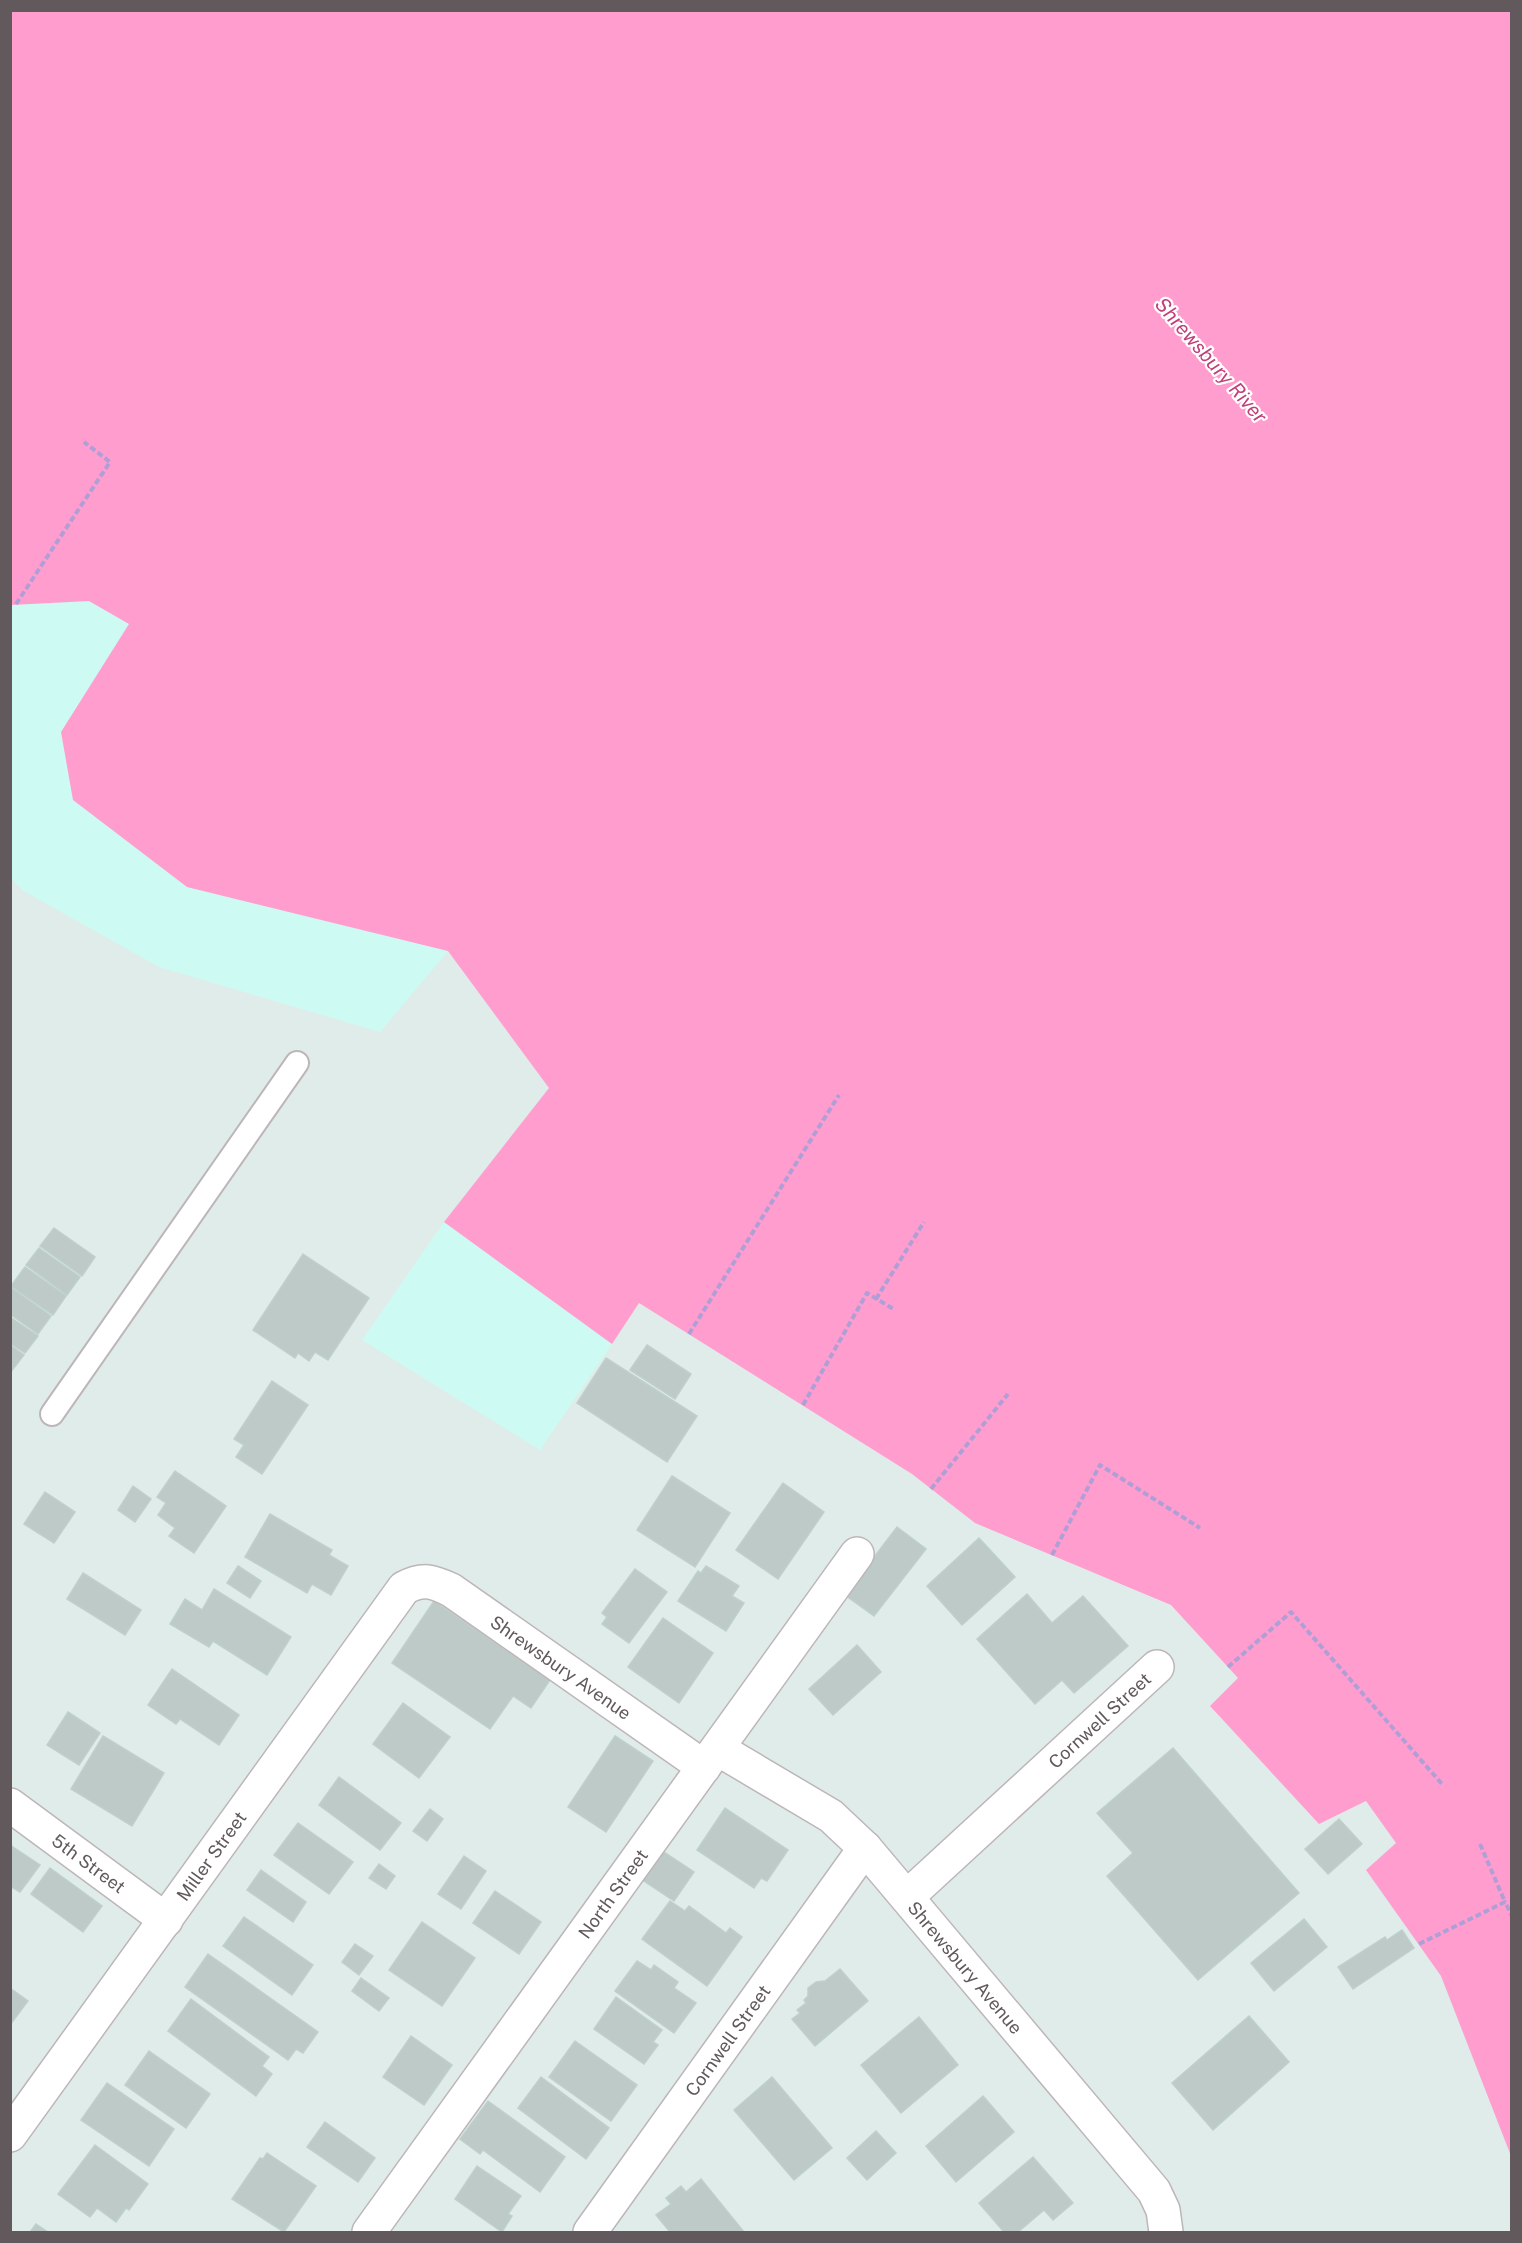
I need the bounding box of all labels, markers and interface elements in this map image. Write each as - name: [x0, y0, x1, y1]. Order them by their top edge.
- water label: Shrewsbury River: [1150, 292, 1272, 428]
- street label: Shrewsbury Avenue: [487, 1611, 635, 1723]
- street label: Cornwell Street: [1044, 1668, 1155, 1772]
- street label: Miller Street: [172, 1807, 250, 1905]
- street label: 5th Street: [48, 1829, 130, 1897]
- street label: North Street: [573, 1845, 652, 1942]
- street label: Shrewsbury Avenue: [904, 1897, 1027, 2038]
- street label: Cornwell Street: [681, 1981, 774, 2100]

